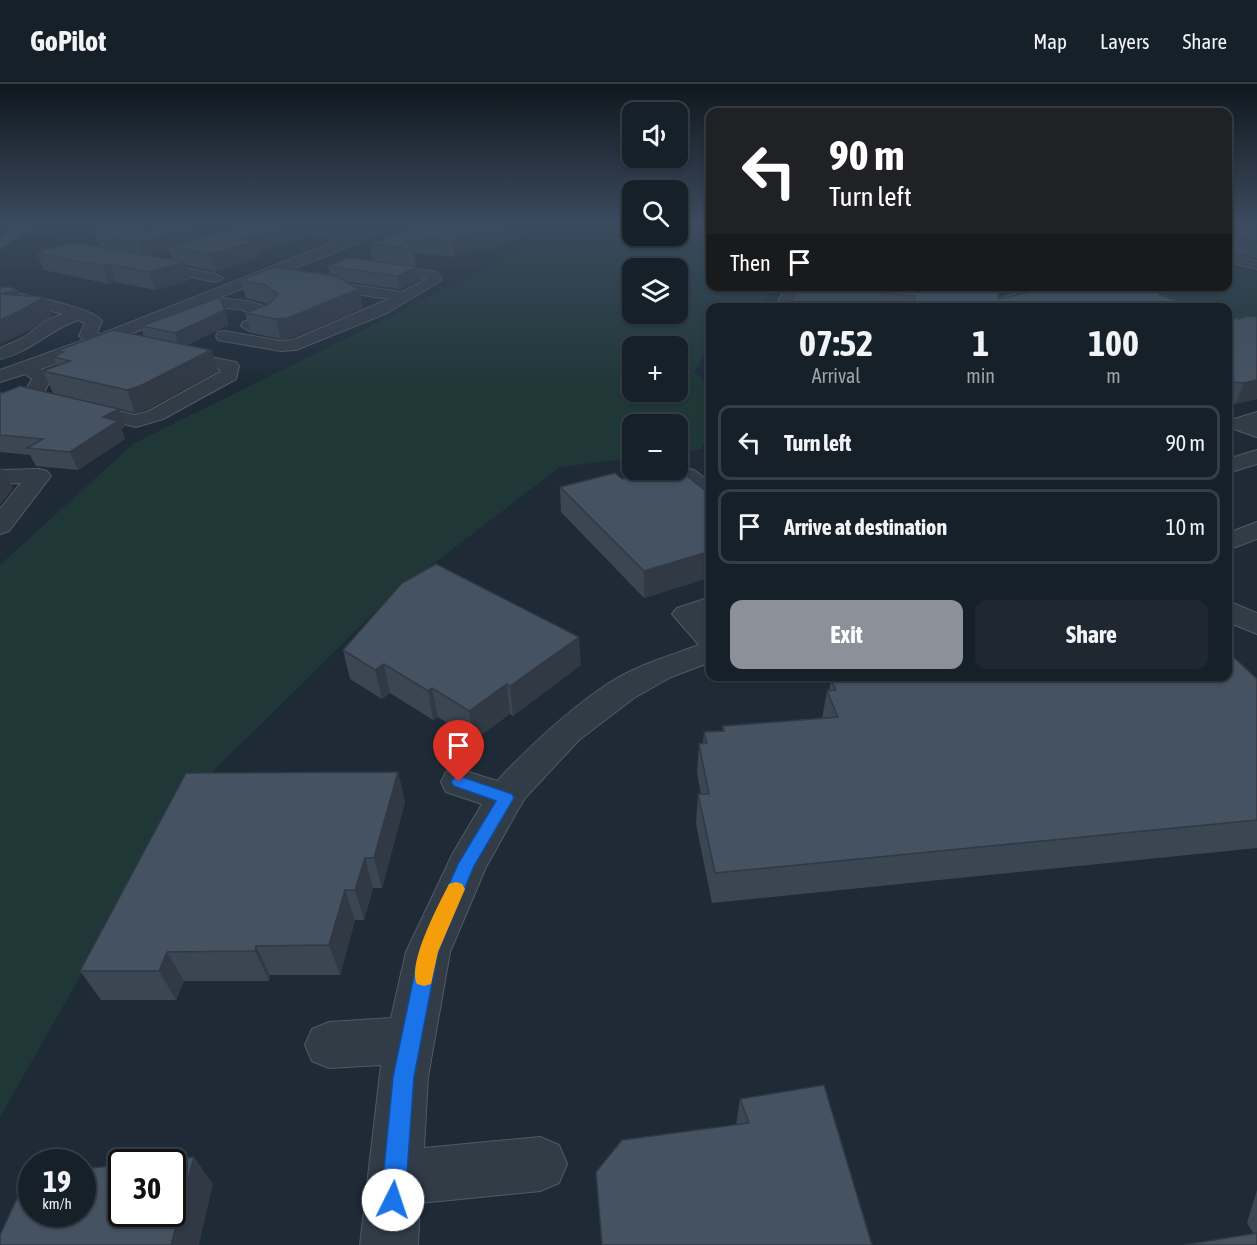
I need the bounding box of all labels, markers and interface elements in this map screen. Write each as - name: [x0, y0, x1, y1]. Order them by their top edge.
- text: GoPilot: [30, 25, 106, 57]
- text: Map: [1033, 29, 1067, 53]
- text: Layers: [1100, 29, 1150, 53]
- text: Share: [1183, 29, 1227, 53]
- map controls: [622, 102, 688, 480]
- button: sound: [622, 102, 688, 168]
- text: 90 m: [829, 131, 904, 179]
- icon: left: [730, 132, 808, 210]
- button: search: [622, 180, 688, 246]
- text: Turn left: [829, 181, 912, 212]
- icon: arrive: [783, 246, 816, 279]
- text: Then: [730, 250, 771, 276]
- button: layers: [622, 258, 688, 324]
- text: 07:52: [799, 322, 873, 364]
- text: 1: [972, 322, 989, 364]
- text: 100: [1088, 322, 1139, 364]
- button: +: [622, 336, 688, 402]
- text: Arrival: [812, 364, 861, 387]
- text: min: [966, 364, 995, 387]
- text: m: [1106, 364, 1121, 387]
- button: −: [622, 414, 688, 480]
- icon: left: [733, 426, 766, 459]
- text: Turn left: [784, 430, 851, 456]
- text: 90 m: [1165, 430, 1205, 456]
- icon: arrive: [733, 510, 766, 543]
- text: Arrive at destination: [784, 514, 947, 540]
- text: 10 m: [1165, 514, 1205, 540]
- button: Exit: [730, 600, 963, 669]
- button: Share: [975, 600, 1208, 669]
- pin: [433, 720, 484, 782]
- icon: arrive: [442, 729, 475, 762]
- speed limit sign: 30: [108, 1149, 186, 1227]
- text: 19: [43, 1164, 71, 1198]
- position arrow: [361, 1168, 425, 1232]
- text: km/h: [42, 1195, 72, 1212]

